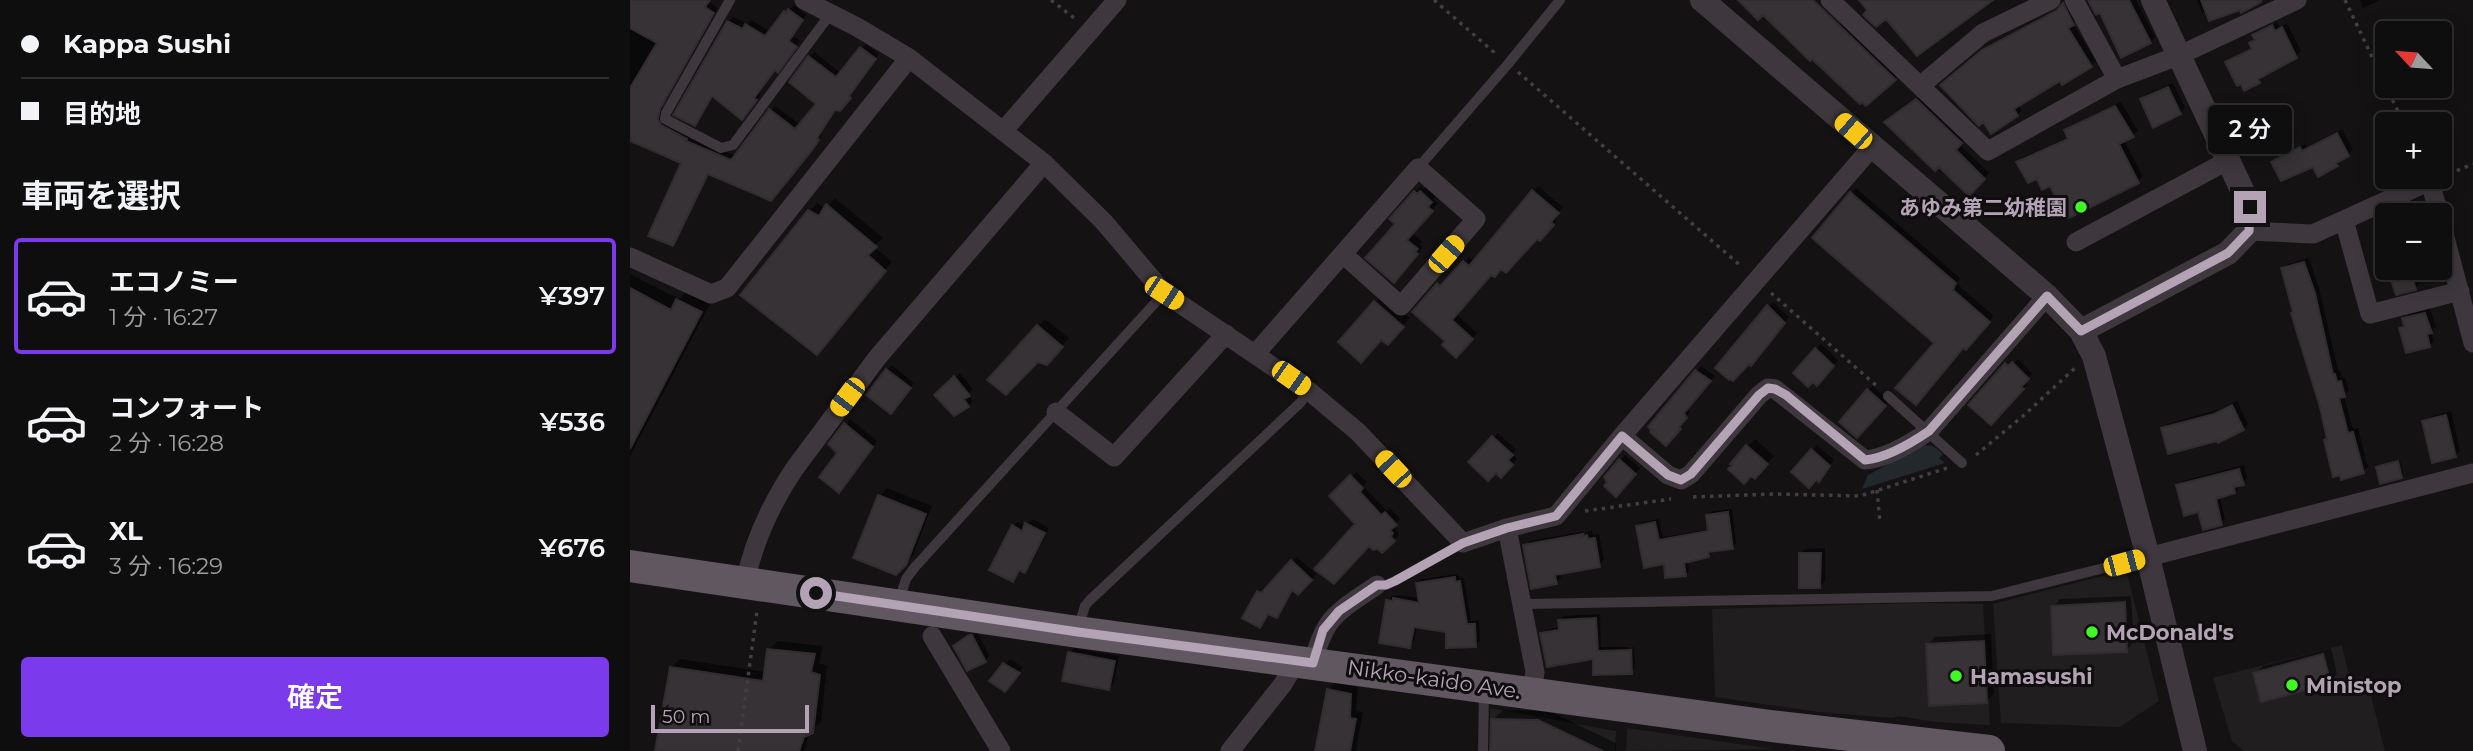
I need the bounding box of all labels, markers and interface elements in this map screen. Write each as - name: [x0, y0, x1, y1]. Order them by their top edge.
- north arrow: [2375, 21, 2452, 98]
- map controls: [2375, 21, 2452, 280]
- text: Kappa Sushi: [63, 28, 231, 60]
- text: 目的地: [63, 98, 141, 130]
- callout: 2 分: [2208, 106, 2292, 154]
- car: [1831, 109, 1876, 153]
- button: +: [2375, 112, 2452, 189]
- text: 2 分: [2229, 115, 2271, 143]
- text: 車両を選択: [21, 176, 181, 215]
- route end: [2234, 191, 2266, 223]
- place label: あゆみ第二幼稚園: [1899, 195, 2067, 220]
- marker: あゆみ第二幼稚園: [2073, 199, 2089, 215]
- button: −: [2375, 203, 2452, 280]
- car: [1425, 231, 1468, 277]
- icon: car: [25, 265, 88, 328]
- text: エコノミー: [109, 266, 239, 298]
- car: [1141, 273, 1188, 313]
- text: ¥397: [539, 280, 605, 312]
- text: 1 分 · 16:27: [109, 303, 218, 331]
- car: [1268, 357, 1315, 399]
- car: [826, 374, 869, 420]
- icon: car: [25, 391, 88, 454]
- text: コンフォート: [109, 392, 264, 424]
- text: ¥536: [540, 406, 605, 438]
- text: 2 分 · 16:28: [109, 429, 224, 457]
- car: [1371, 446, 1416, 492]
- text: XL: [109, 515, 143, 547]
- icon: car: [25, 517, 88, 580]
- text: ¥676: [539, 532, 605, 564]
- car: [2101, 547, 2148, 579]
- text: 3 分 · 16:29: [109, 552, 223, 580]
- route start: [800, 577, 832, 609]
- place label: McDonald's: [2106, 620, 2234, 645]
- marker: McDonald's: [2084, 624, 2100, 640]
- street label: Nikko-kaido Ave.: [1346, 654, 1522, 704]
- button: 確定: [21, 657, 609, 737]
- place label: Hamasushi: [1970, 664, 2092, 689]
- marker: Hamasushi: [1948, 668, 1964, 684]
- place label: Ministop: [2306, 673, 2401, 698]
- marker: Ministop: [2284, 677, 2300, 693]
- scale bar: [651, 702, 808, 734]
- text: 50 m: [662, 705, 710, 728]

